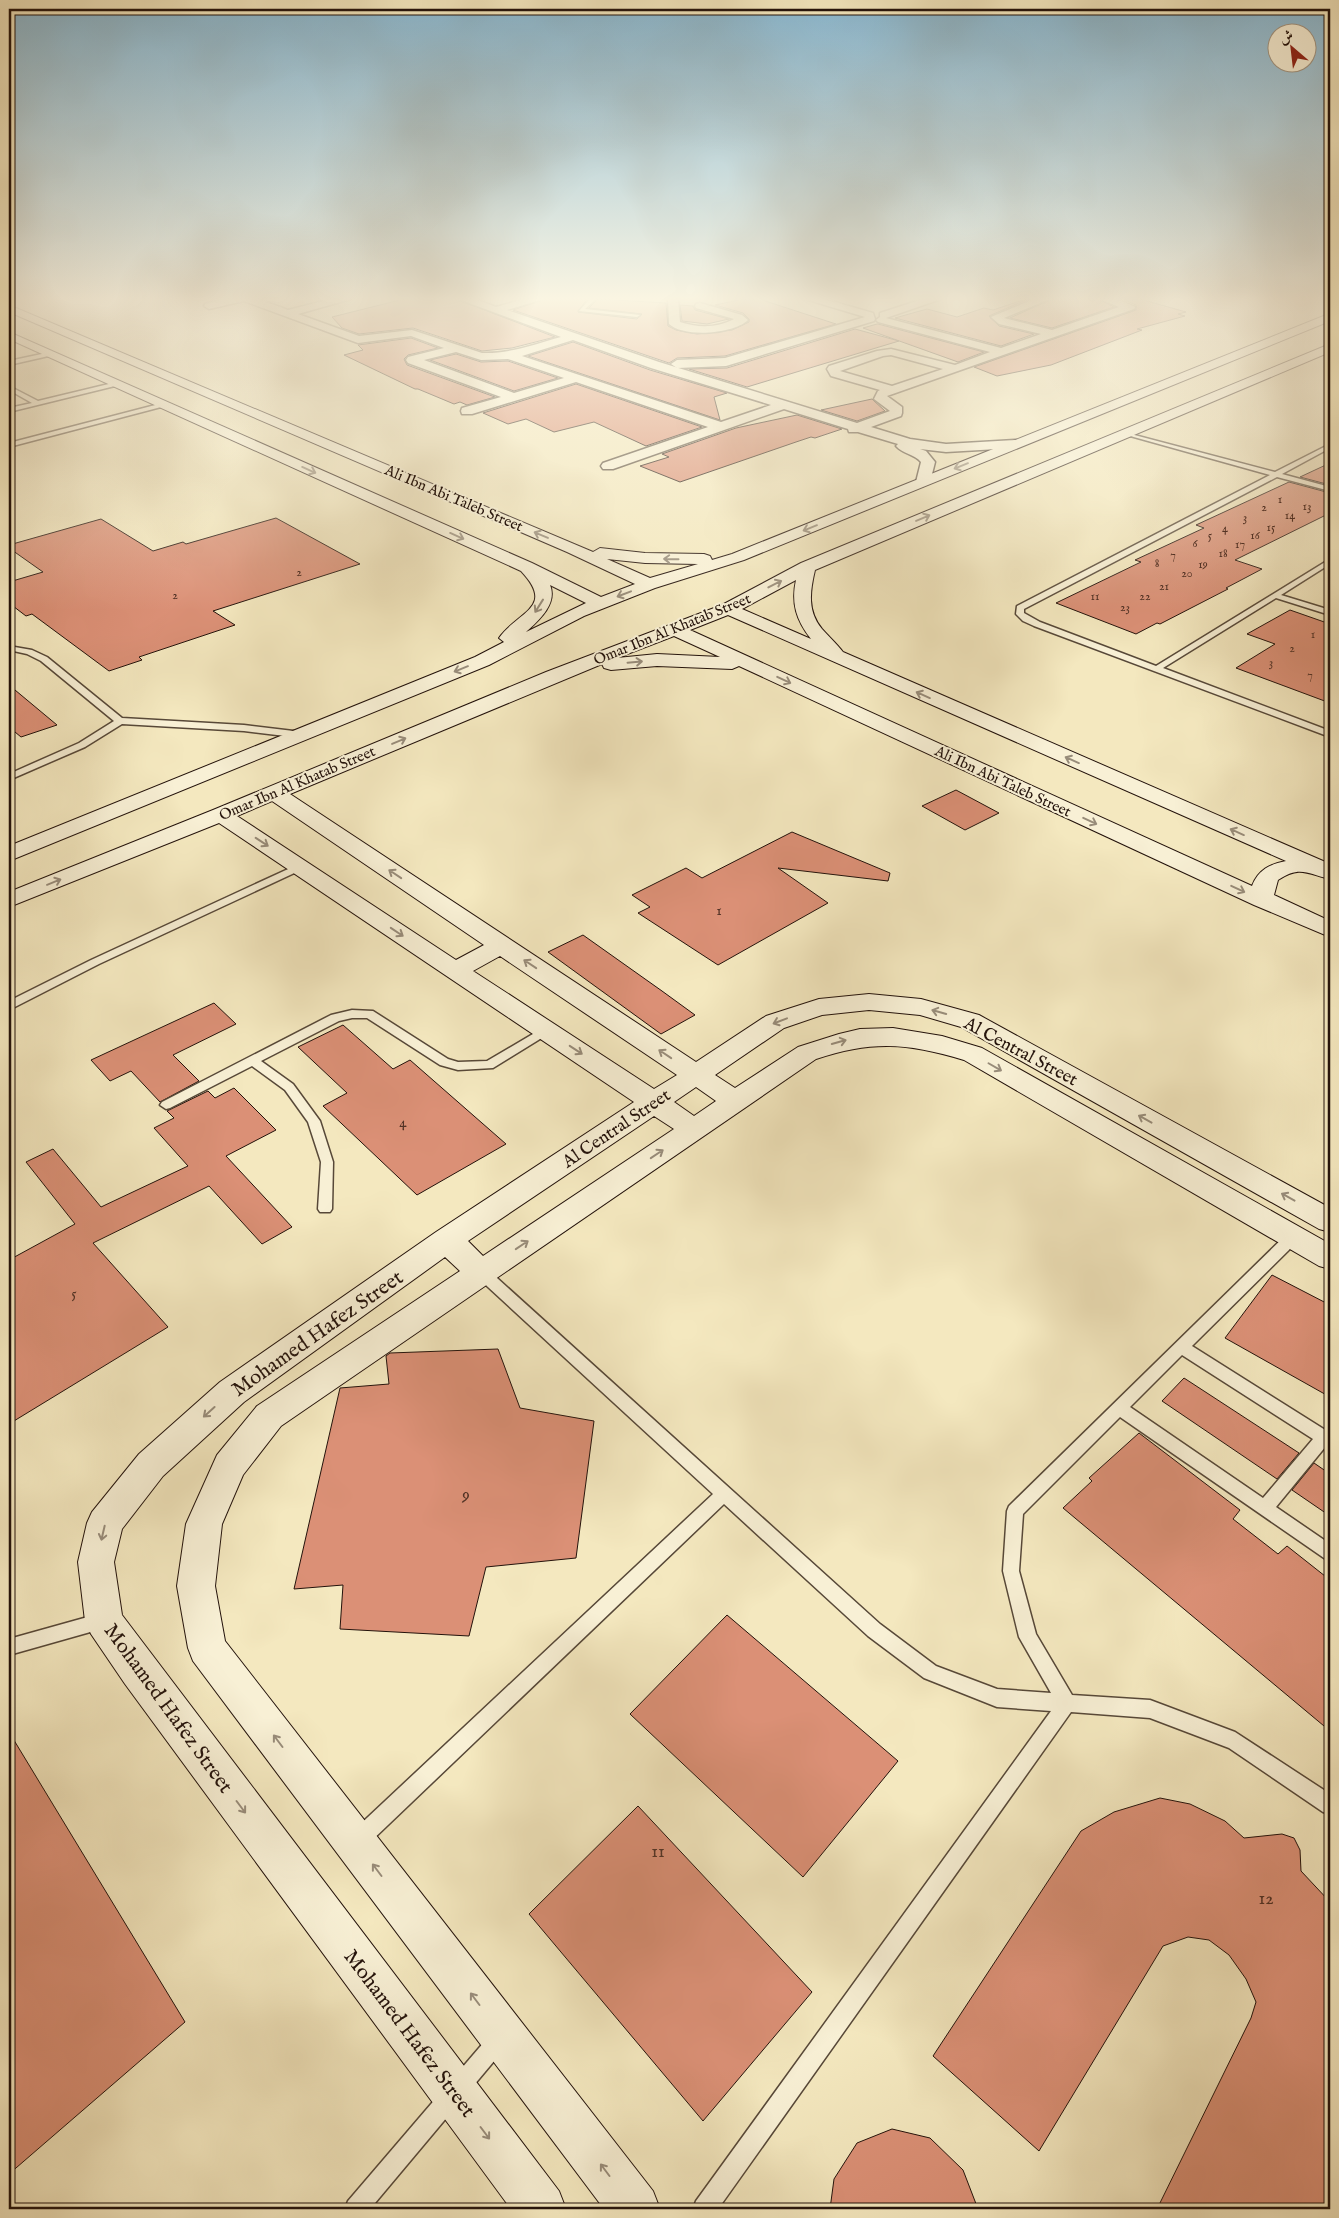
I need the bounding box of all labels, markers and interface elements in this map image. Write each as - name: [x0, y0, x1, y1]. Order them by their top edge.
- north arrow: [1266, 22, 1316, 72]
- text: ش: [1276, 26, 1297, 49]
- street label: Ali Ibn Abi Taleb Street: [381, 460, 526, 536]
- one-way arrow: [953, 463, 968, 472]
- one-way arrow: [301, 465, 316, 475]
- house number: 1: [1278, 492, 1282, 507]
- house number: 13: [1303, 499, 1311, 514]
- house number: 2: [1261, 500, 1267, 515]
- house number: 14: [1285, 508, 1295, 523]
- house number: 3: [1243, 510, 1247, 525]
- one-way arrow: [915, 513, 930, 523]
- house number: 15: [1267, 520, 1276, 535]
- house number: 4: [1222, 521, 1228, 536]
- one-way arrow: [803, 523, 818, 533]
- house number: 5: [1208, 528, 1213, 543]
- house number: 16: [1250, 528, 1261, 543]
- one-way arrow: [534, 530, 549, 539]
- one-way arrow: [449, 532, 464, 542]
- house number: 6: [1192, 536, 1198, 551]
- house number: 17: [1235, 537, 1245, 552]
- house number: 18: [1218, 546, 1228, 561]
- house number: 7: [1170, 548, 1176, 563]
- one-way arrow: [664, 554, 680, 564]
- house number: 8: [1155, 556, 1160, 571]
- house number: 19: [1198, 557, 1208, 572]
- house number: 2: [296, 565, 302, 580]
- house number: 20: [1181, 566, 1193, 581]
- one-way arrow: [767, 579, 782, 589]
- house number: 21: [1159, 579, 1169, 594]
- house number: 2: [172, 588, 178, 603]
- street label: Omar Ibn Al Khatab Street: [591, 589, 754, 670]
- house number: 11: [1091, 589, 1099, 604]
- house number: 22: [1139, 589, 1151, 604]
- one-way arrow: [617, 590, 632, 599]
- one-way arrow: [533, 599, 544, 613]
- house number: 23: [1120, 600, 1130, 615]
- house number: 1: [1311, 627, 1315, 642]
- house number: 2: [1289, 641, 1295, 656]
- house number: 3: [1269, 655, 1273, 670]
- one-way arrow: [627, 657, 643, 666]
- one-way arrow: [454, 665, 469, 675]
- house number: 7: [1307, 668, 1313, 683]
- one-way arrow: [776, 676, 791, 685]
- one-way arrow: [916, 690, 931, 700]
- one-way arrow: [391, 735, 406, 745]
- street label: Ali Ibn Abi Taleb Street: [931, 741, 1074, 821]
- street label: Omar Ibn Al Khatab Street: [216, 742, 378, 825]
- one-way arrow: [1065, 755, 1080, 765]
- one-way arrow: [1082, 817, 1097, 826]
- one-way arrow: [1230, 826, 1245, 836]
- one-way arrow: [254, 837, 268, 847]
- one-way arrow: [388, 869, 402, 879]
- one-way arrow: [46, 877, 61, 886]
- one-way arrow: [1230, 884, 1245, 894]
- house number: 1: [716, 901, 722, 920]
- one-way arrow: [390, 927, 404, 937]
- one-way arrow: [523, 959, 537, 969]
- one-way arrow: [932, 1007, 948, 1017]
- street label: Al Central Street: [958, 1012, 1081, 1092]
- one-way arrow: [773, 1017, 788, 1026]
- one-way arrow: [831, 1037, 847, 1047]
- one-way arrow: [569, 1046, 583, 1056]
- one-way arrow: [659, 1049, 673, 1059]
- one-way arrow: [988, 1062, 1003, 1072]
- street label: Al Central Street: [557, 1085, 675, 1175]
- house number: 4: [399, 1113, 407, 1132]
- one-way arrow: [1138, 1114, 1153, 1123]
- one-way arrow: [649, 1149, 663, 1159]
- one-way arrow: [1280, 1192, 1295, 1202]
- one-way arrow: [515, 1240, 529, 1250]
- street label: Mohamed Hafez Street: [227, 1265, 409, 1404]
- house number: 5: [71, 1284, 77, 1303]
- one-way arrow: [203, 1406, 216, 1417]
- house number: 9: [461, 1484, 470, 1507]
- one-way arrow: [98, 1524, 107, 1540]
- street label: Mohamed Hafez Street: [97, 1619, 238, 1799]
- one-way arrow: [273, 1734, 283, 1748]
- one-way arrow: [235, 1800, 246, 1813]
- house number: 11: [651, 1841, 665, 1864]
- one-way arrow: [371, 1864, 382, 1877]
- house number: 12: [1258, 1888, 1274, 1911]
- street label: Mohamed Hafez Street: [337, 1945, 481, 2123]
- one-way arrow: [470, 1993, 481, 2006]
- one-way arrow: [479, 2126, 490, 2139]
- one-way arrow: [600, 2164, 611, 2177]

